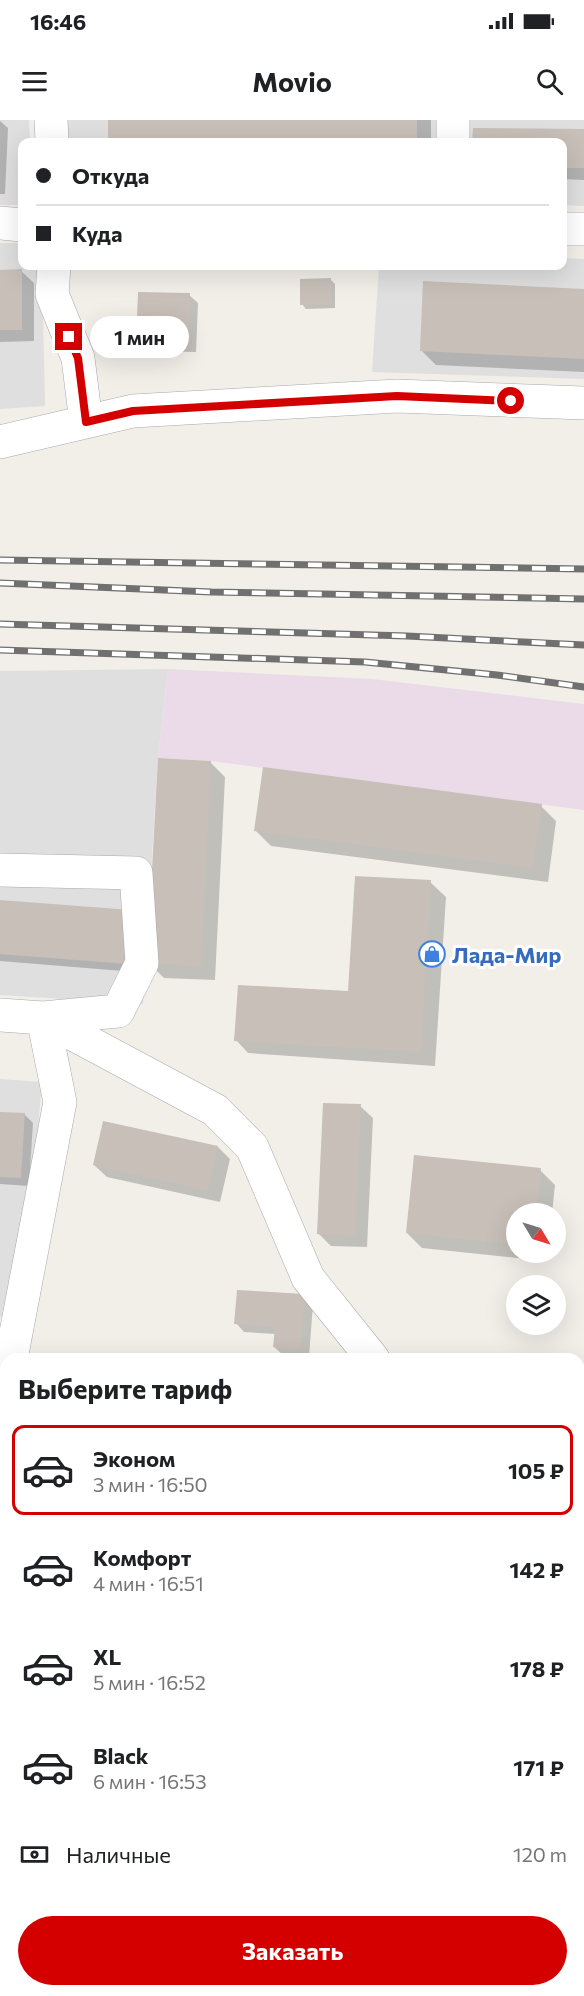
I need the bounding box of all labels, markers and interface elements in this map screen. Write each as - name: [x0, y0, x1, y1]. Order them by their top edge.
- text: 16:46: [30, 8, 86, 35]
- icon: menu: [18, 65, 51, 98]
- text: Movio: [252, 65, 332, 98]
- icon: search: [533, 65, 566, 98]
- text: Откуда: [72, 162, 149, 189]
- text: Куда: [72, 220, 122, 247]
- callout: 1 мин: [90, 316, 189, 358]
- route end: [55, 323, 82, 350]
- text: 1 мин: [114, 325, 165, 349]
- route start: [497, 387, 524, 414]
- shop icon: Лада-Мир: [417, 939, 447, 969]
- place label: Лада-Мир: [452, 941, 561, 968]
- north arrow: [506, 1203, 566, 1263]
- map controls: [506, 1203, 566, 1335]
- button: layers: [506, 1275, 566, 1335]
- text: Выберите тариф: [18, 1372, 232, 1405]
- icon: car: [21, 1443, 75, 1497]
- text: Эконом: [93, 1445, 175, 1472]
- text: 105 ₽: [508, 1457, 564, 1484]
- text: 3 мин · 16:50: [93, 1472, 208, 1496]
- icon: car: [21, 1542, 75, 1596]
- text: Комфорт: [93, 1544, 191, 1571]
- text: 142 ₽: [509, 1556, 564, 1583]
- text: 4 мин · 16:51: [93, 1571, 204, 1595]
- icon: car: [21, 1641, 75, 1695]
- text: XL: [93, 1643, 121, 1670]
- text: 178 ₽: [510, 1655, 564, 1682]
- text: 5 мин · 16:52: [93, 1670, 206, 1694]
- icon: car: [21, 1740, 75, 1794]
- text: Black: [93, 1742, 148, 1769]
- text: 171 ₽: [513, 1754, 564, 1781]
- text: 6 мин · 16:53: [93, 1769, 207, 1793]
- icon: cash: [18, 1838, 51, 1871]
- text: Наличные: [66, 1841, 171, 1868]
- text: 120 m: [513, 1842, 567, 1866]
- button: Заказать: [18, 1916, 567, 1985]

